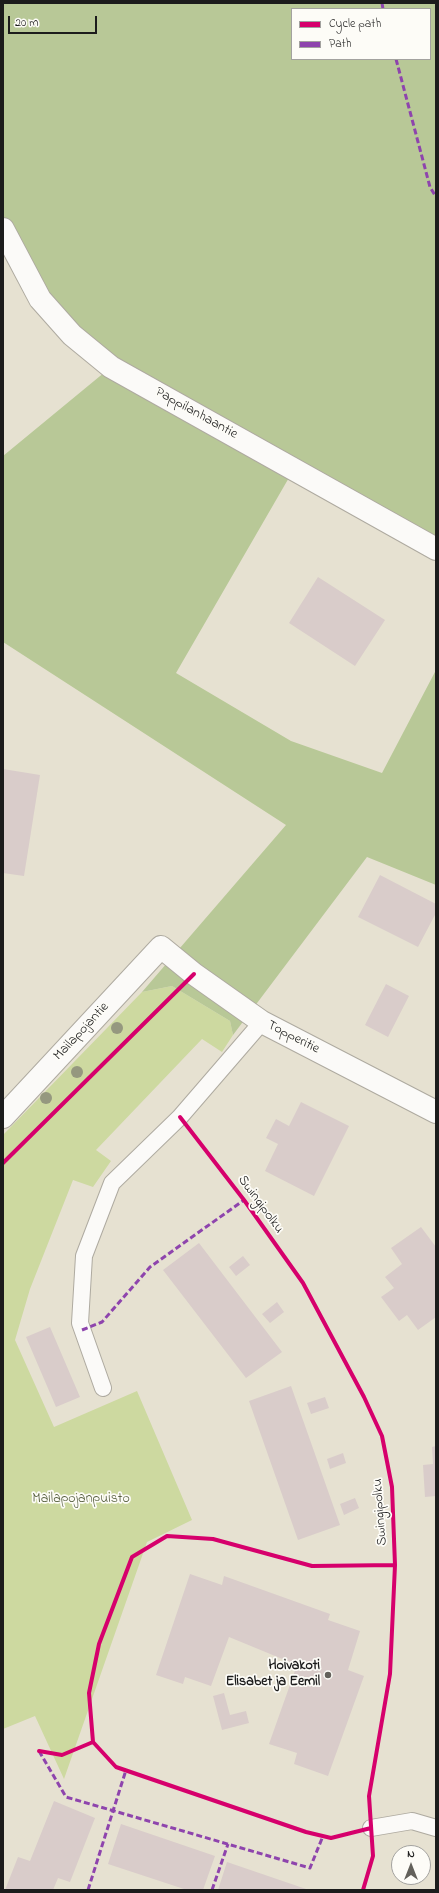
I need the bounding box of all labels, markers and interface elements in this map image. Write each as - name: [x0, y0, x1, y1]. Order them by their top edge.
- scale bar: [10, 8, 99, 34]
- legend: [291, 8, 431, 60]
- text: 20 m: [15, 14, 38, 32]
- text: Cycle path: [329, 15, 381, 33]
- text: Path: [329, 35, 351, 53]
- street label: Pappilanhaantie: [152, 384, 240, 444]
- street label: Mailapojantie: [51, 999, 113, 1065]
- street label: Topperitie: [264, 1018, 322, 1058]
- street label: Swingipolku: [233, 1173, 287, 1237]
- street label: Swingipolku: [370, 1478, 392, 1546]
- park label: Mailapojanpuisto: [32, 1492, 130, 1508]
- place label: Hoivakoti Elisabet ja Eemil: [226, 1659, 320, 1692]
- marker: Hoivakoti Elisabet ja Eemil: [323, 1670, 333, 1680]
- north arrow: [391, 1845, 431, 1885]
- text: N: [407, 1846, 415, 1862]

